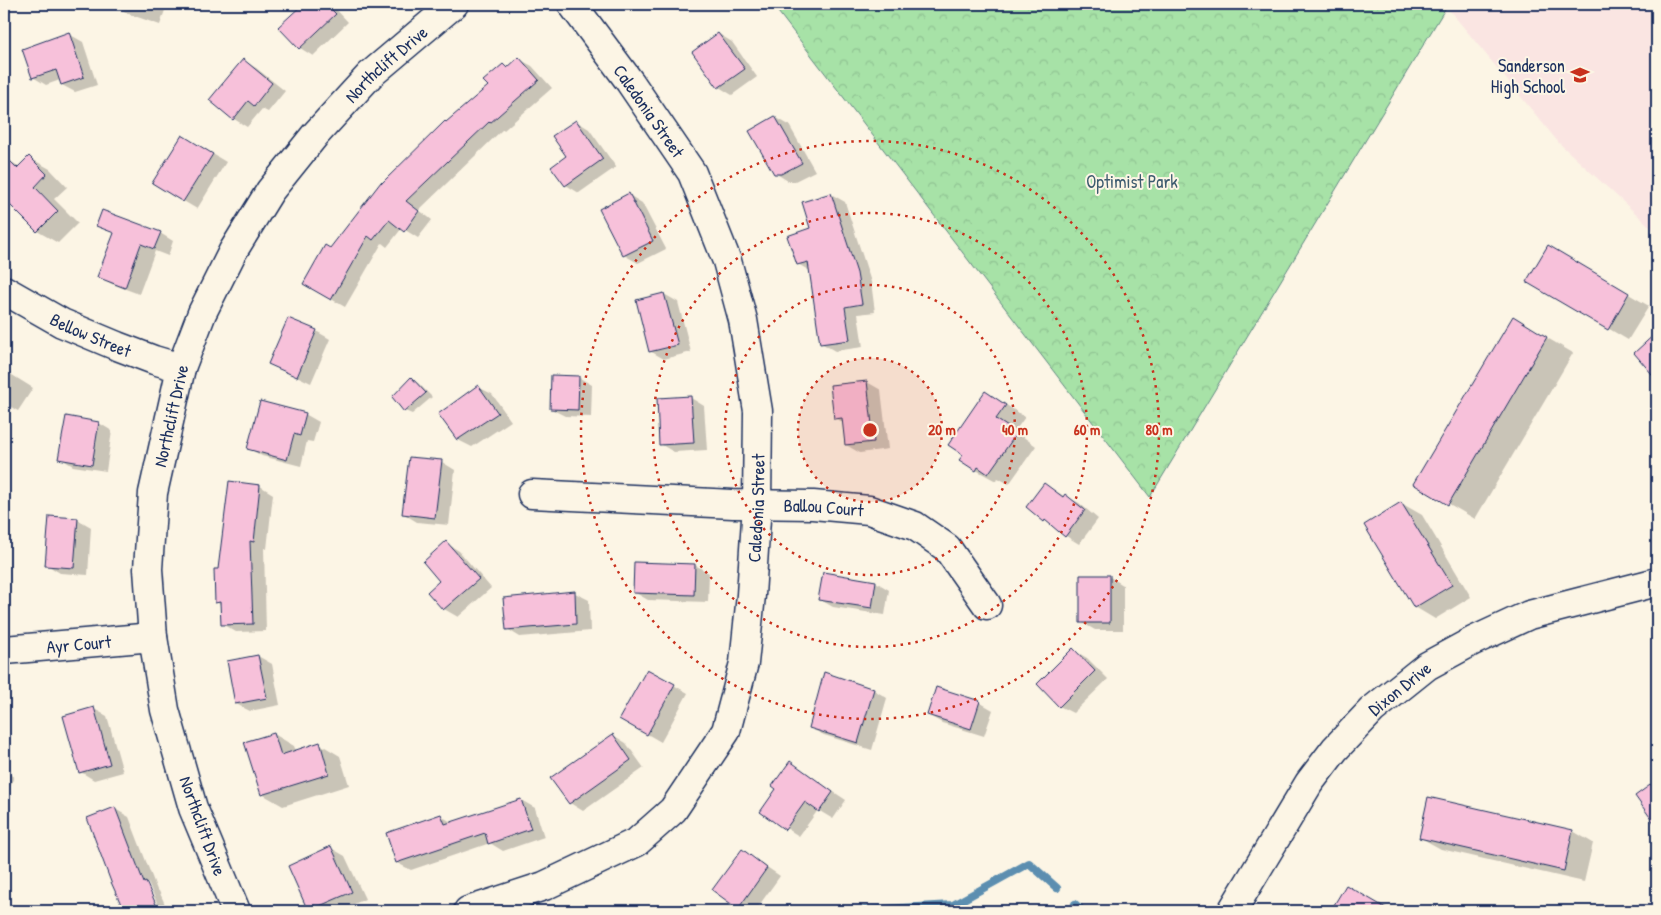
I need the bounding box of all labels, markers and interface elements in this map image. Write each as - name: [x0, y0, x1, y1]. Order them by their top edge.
- street label: Northclift Drive: [339, 20, 432, 108]
- place label: Sanderson High School: [1491, 53, 1565, 99]
- street label: Caledonia Street: [608, 59, 691, 163]
- school or university icon: Sanderson High School: [1569, 64, 1591, 86]
- park label: Optimist Park: [1086, 169, 1178, 194]
- street label: Bellow Street: [46, 306, 136, 363]
- street label: Northclift Drive: [147, 362, 194, 469]
- text: 20 m: [928, 419, 956, 440]
- text: 40 m: [1002, 419, 1028, 440]
- text: 60 m: [1074, 419, 1100, 440]
- text: 80 m: [1146, 419, 1172, 440]
- centre of rings: [861, 421, 879, 439]
- street label: Caledonia Street: [741, 453, 770, 563]
- street label: Ballou Court: [784, 492, 865, 522]
- street label: Ayr Court: [45, 628, 113, 659]
- street label: Dixon Drive: [1363, 655, 1436, 721]
- street label: Northclift Drive: [173, 773, 233, 879]

